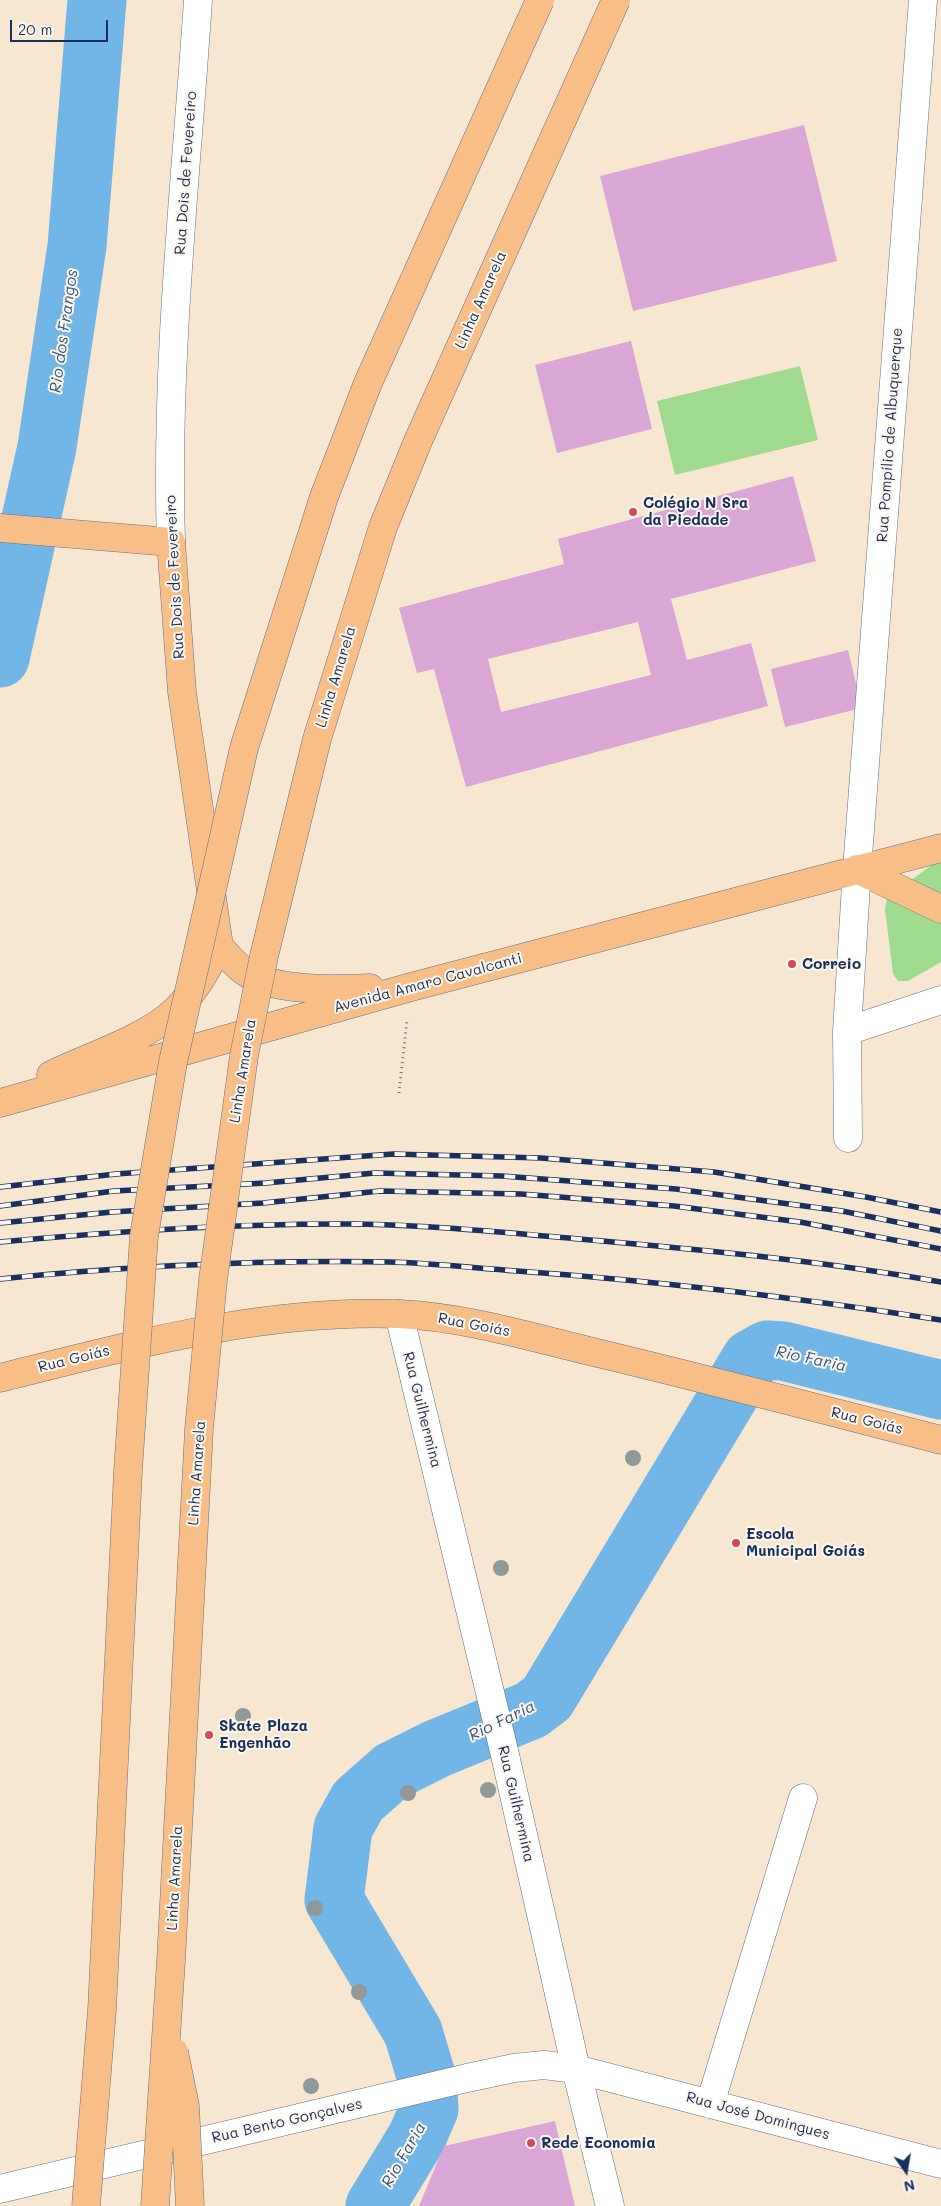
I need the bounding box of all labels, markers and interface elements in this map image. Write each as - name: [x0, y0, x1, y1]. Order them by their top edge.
- scale bar: [12, 10, 110, 42]
- text: 20 m: [18, 19, 52, 39]
- street label: Rua Dois de Fevereiro: [171, 90, 201, 256]
- street label: Linha Amarela: [451, 248, 511, 352]
- water label: Rio dos Frangos: [46, 268, 82, 394]
- street label: Rua Pompílio de Albuquerque: [874, 327, 906, 543]
- place label: Colégio N Sra da Piedade: [643, 494, 748, 529]
- street label: Rua Dois de Fevereiro: [162, 495, 188, 659]
- marker: Colégio N Sra da Piedade: [627, 506, 639, 518]
- street label: Linha Amarela: [312, 624, 360, 730]
- street label: Avenida Amaro Cavalcanti: [332, 949, 524, 1017]
- place label: Correio: [802, 955, 861, 973]
- marker: Correio: [786, 958, 798, 970]
- street label: Linha Amarela: [226, 1018, 260, 1124]
- street label: Rua Goiás: [436, 1309, 512, 1341]
- street label: Rua Goiás: [36, 1341, 112, 1377]
- water label: Rio Faria: [774, 1342, 848, 1376]
- street label: Rua Guilhermina: [399, 1350, 445, 1470]
- street label: Rua Goiás: [829, 1403, 905, 1439]
- street label: Linha Amarela: [184, 1420, 210, 1526]
- place label: Escola Municipal Goiás: [746, 1525, 865, 1560]
- marker: Escola Municipal Goiás: [730, 1537, 742, 1549]
- water label: Rio Faria: [466, 1697, 538, 1745]
- place label: Skate Plaza Engenhão: [219, 1717, 308, 1752]
- marker: Skate Plaza Engenhão: [203, 1729, 215, 1741]
- street label: Rua Guilhermina: [494, 1744, 538, 1864]
- street label: Linha Amarela: [163, 1825, 187, 1931]
- street label: Rua José Domingues: [684, 2088, 832, 2144]
- street label: Rua Bento Gonçalves: [210, 2095, 364, 2147]
- water label: Rio Faria: [378, 2119, 430, 2191]
- place label: Rede Economia: [541, 2134, 656, 2152]
- marker: Rede Economia: [525, 2137, 537, 2149]
- north arrow: [881, 2146, 931, 2196]
- text: N: [902, 2176, 917, 2197]

